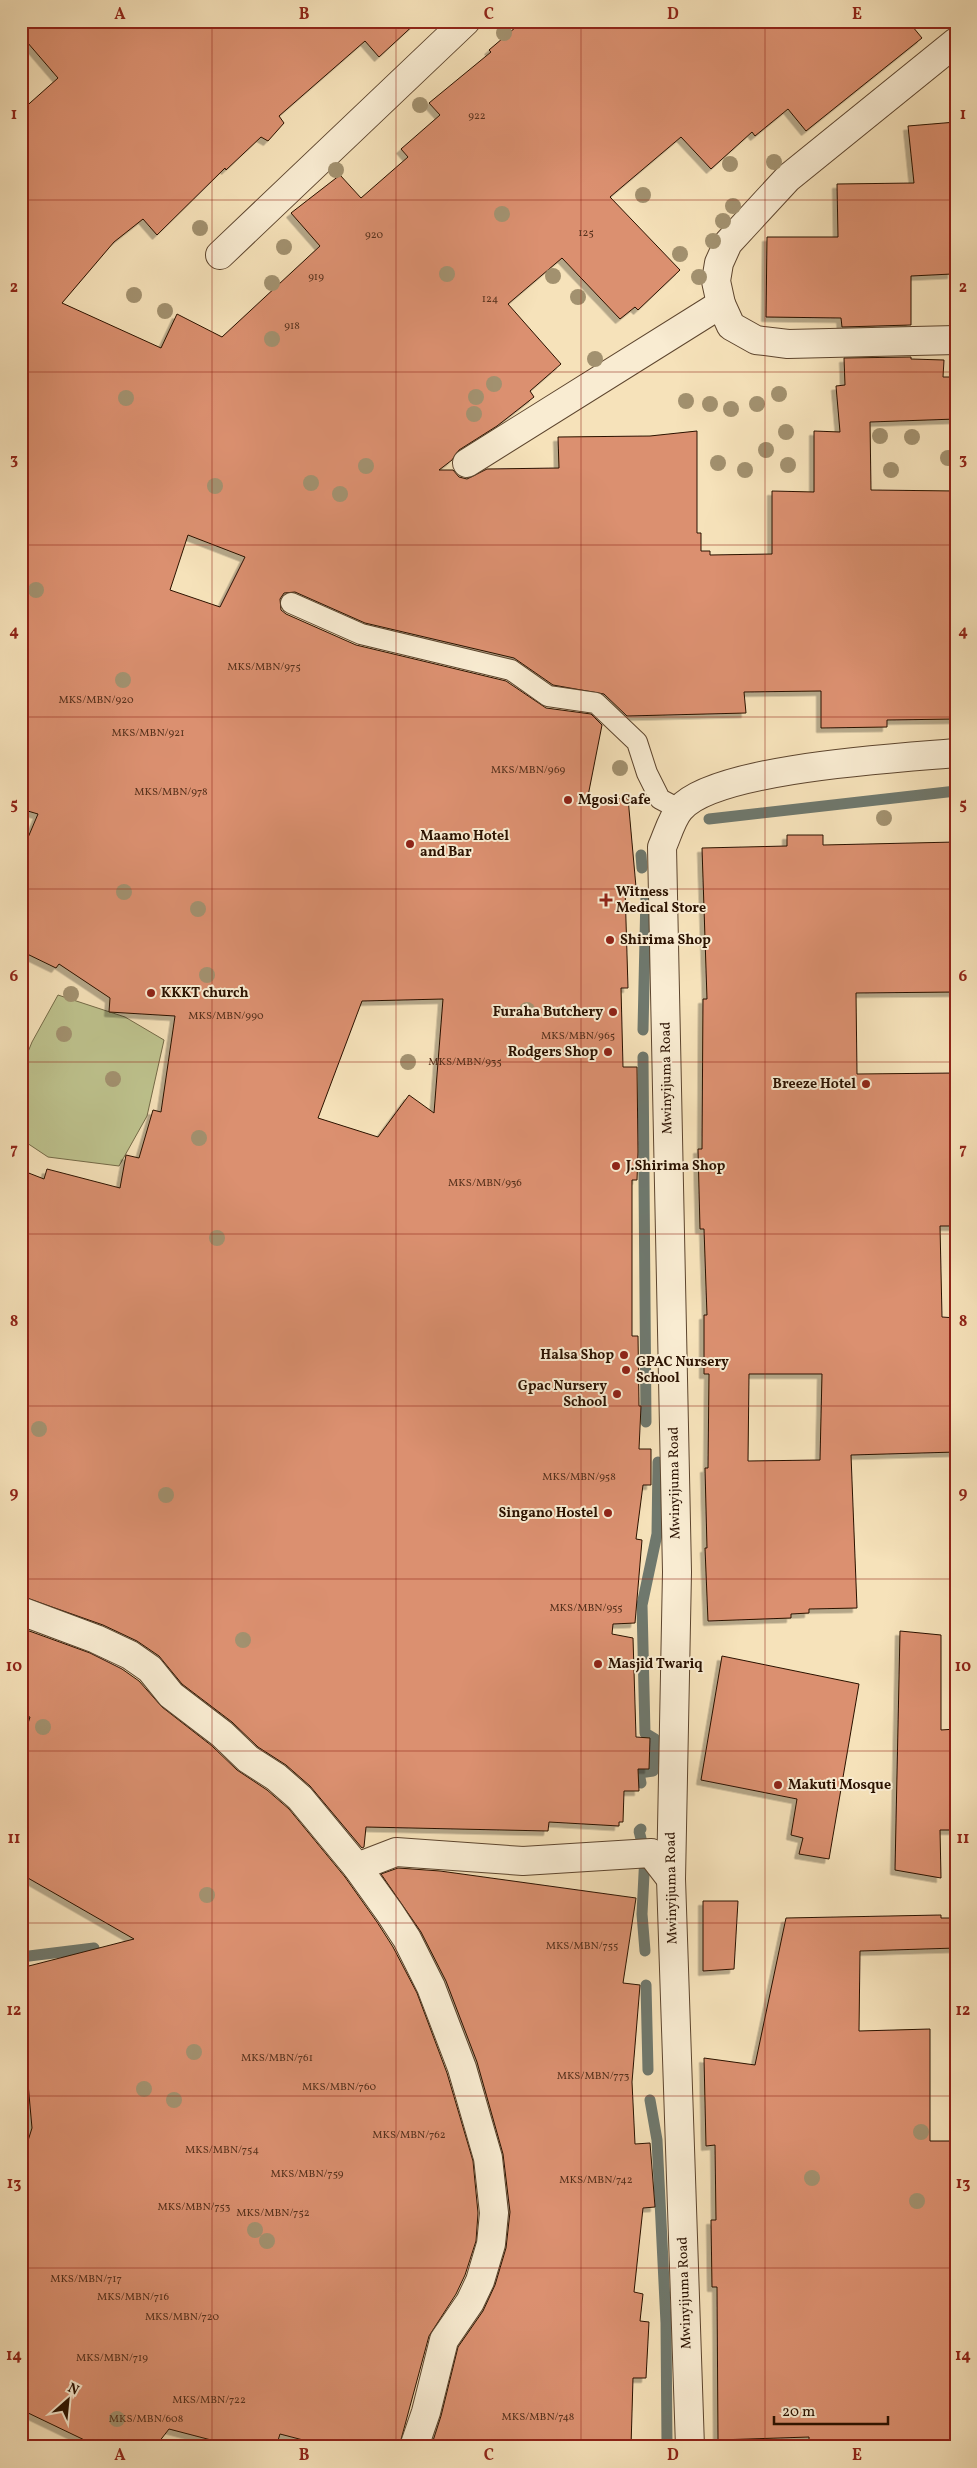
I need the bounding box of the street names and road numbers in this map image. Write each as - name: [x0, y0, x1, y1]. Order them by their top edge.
- street label: Mwinyijuma Road: [657, 1022, 677, 1134]
- street label: Mwinyijuma Road: [665, 1427, 685, 1539]
- street label: Mwinyijuma Road: [662, 1832, 682, 1944]
- street label: Mwinyijuma Road: [674, 2236, 696, 2350]

